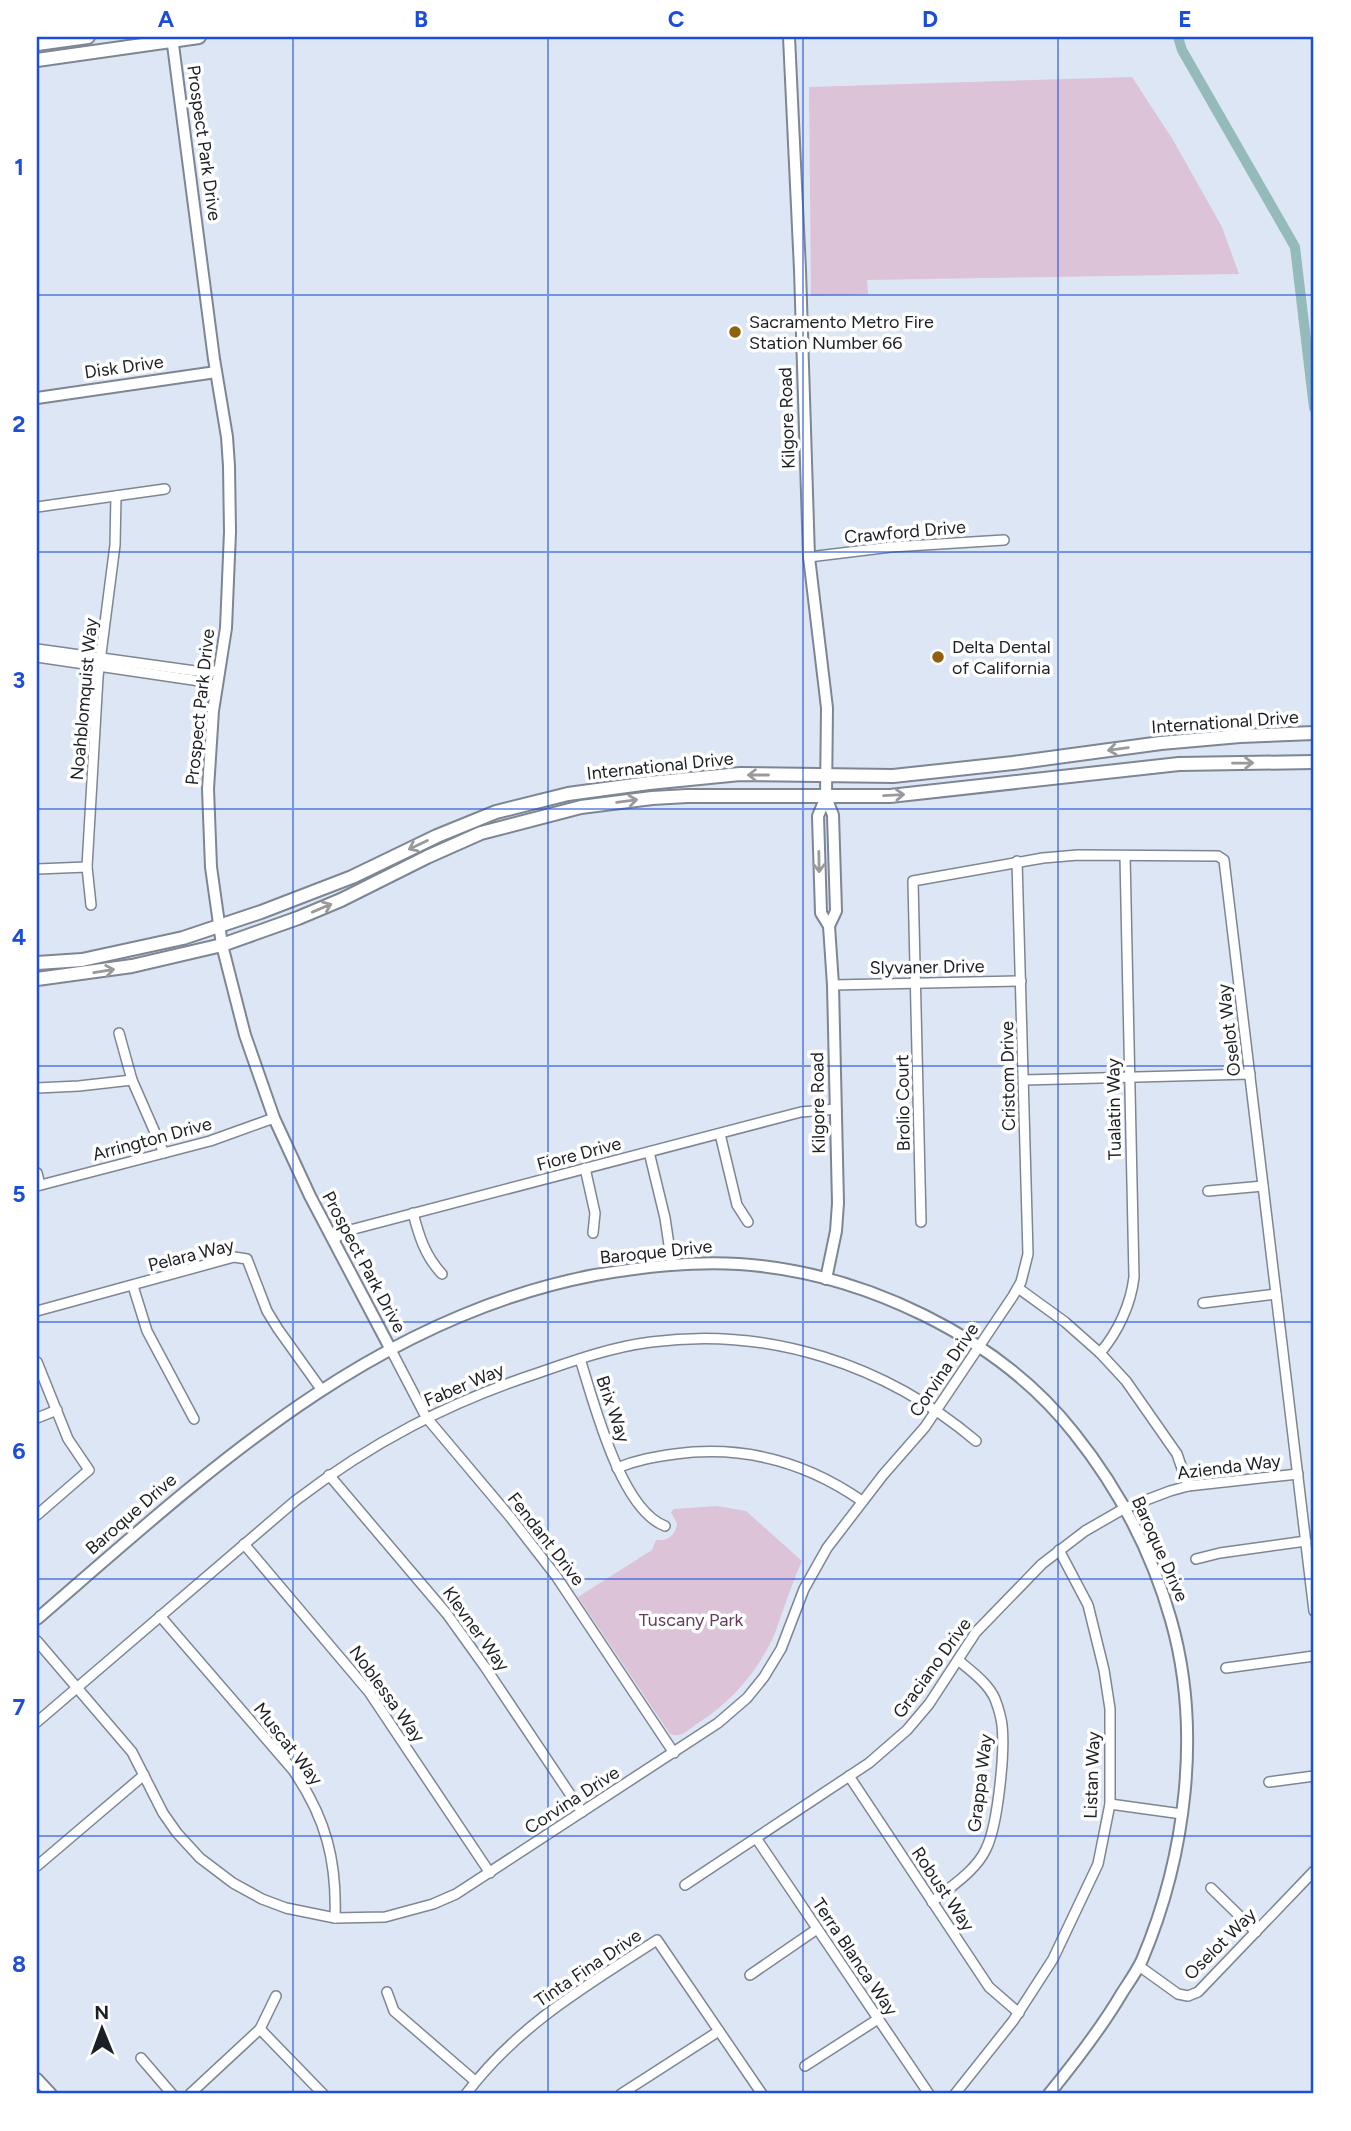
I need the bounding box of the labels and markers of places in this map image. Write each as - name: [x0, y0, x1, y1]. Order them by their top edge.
- place label: Sacramento Metro Fire Station Number 66: [749, 311, 934, 354]
- marker: Sacramento Metro Fire Station Number 66: [727, 324, 743, 340]
- place label: Delta Dental of California: [952, 636, 1051, 679]
- marker: Delta Dental of California: [930, 649, 946, 665]

